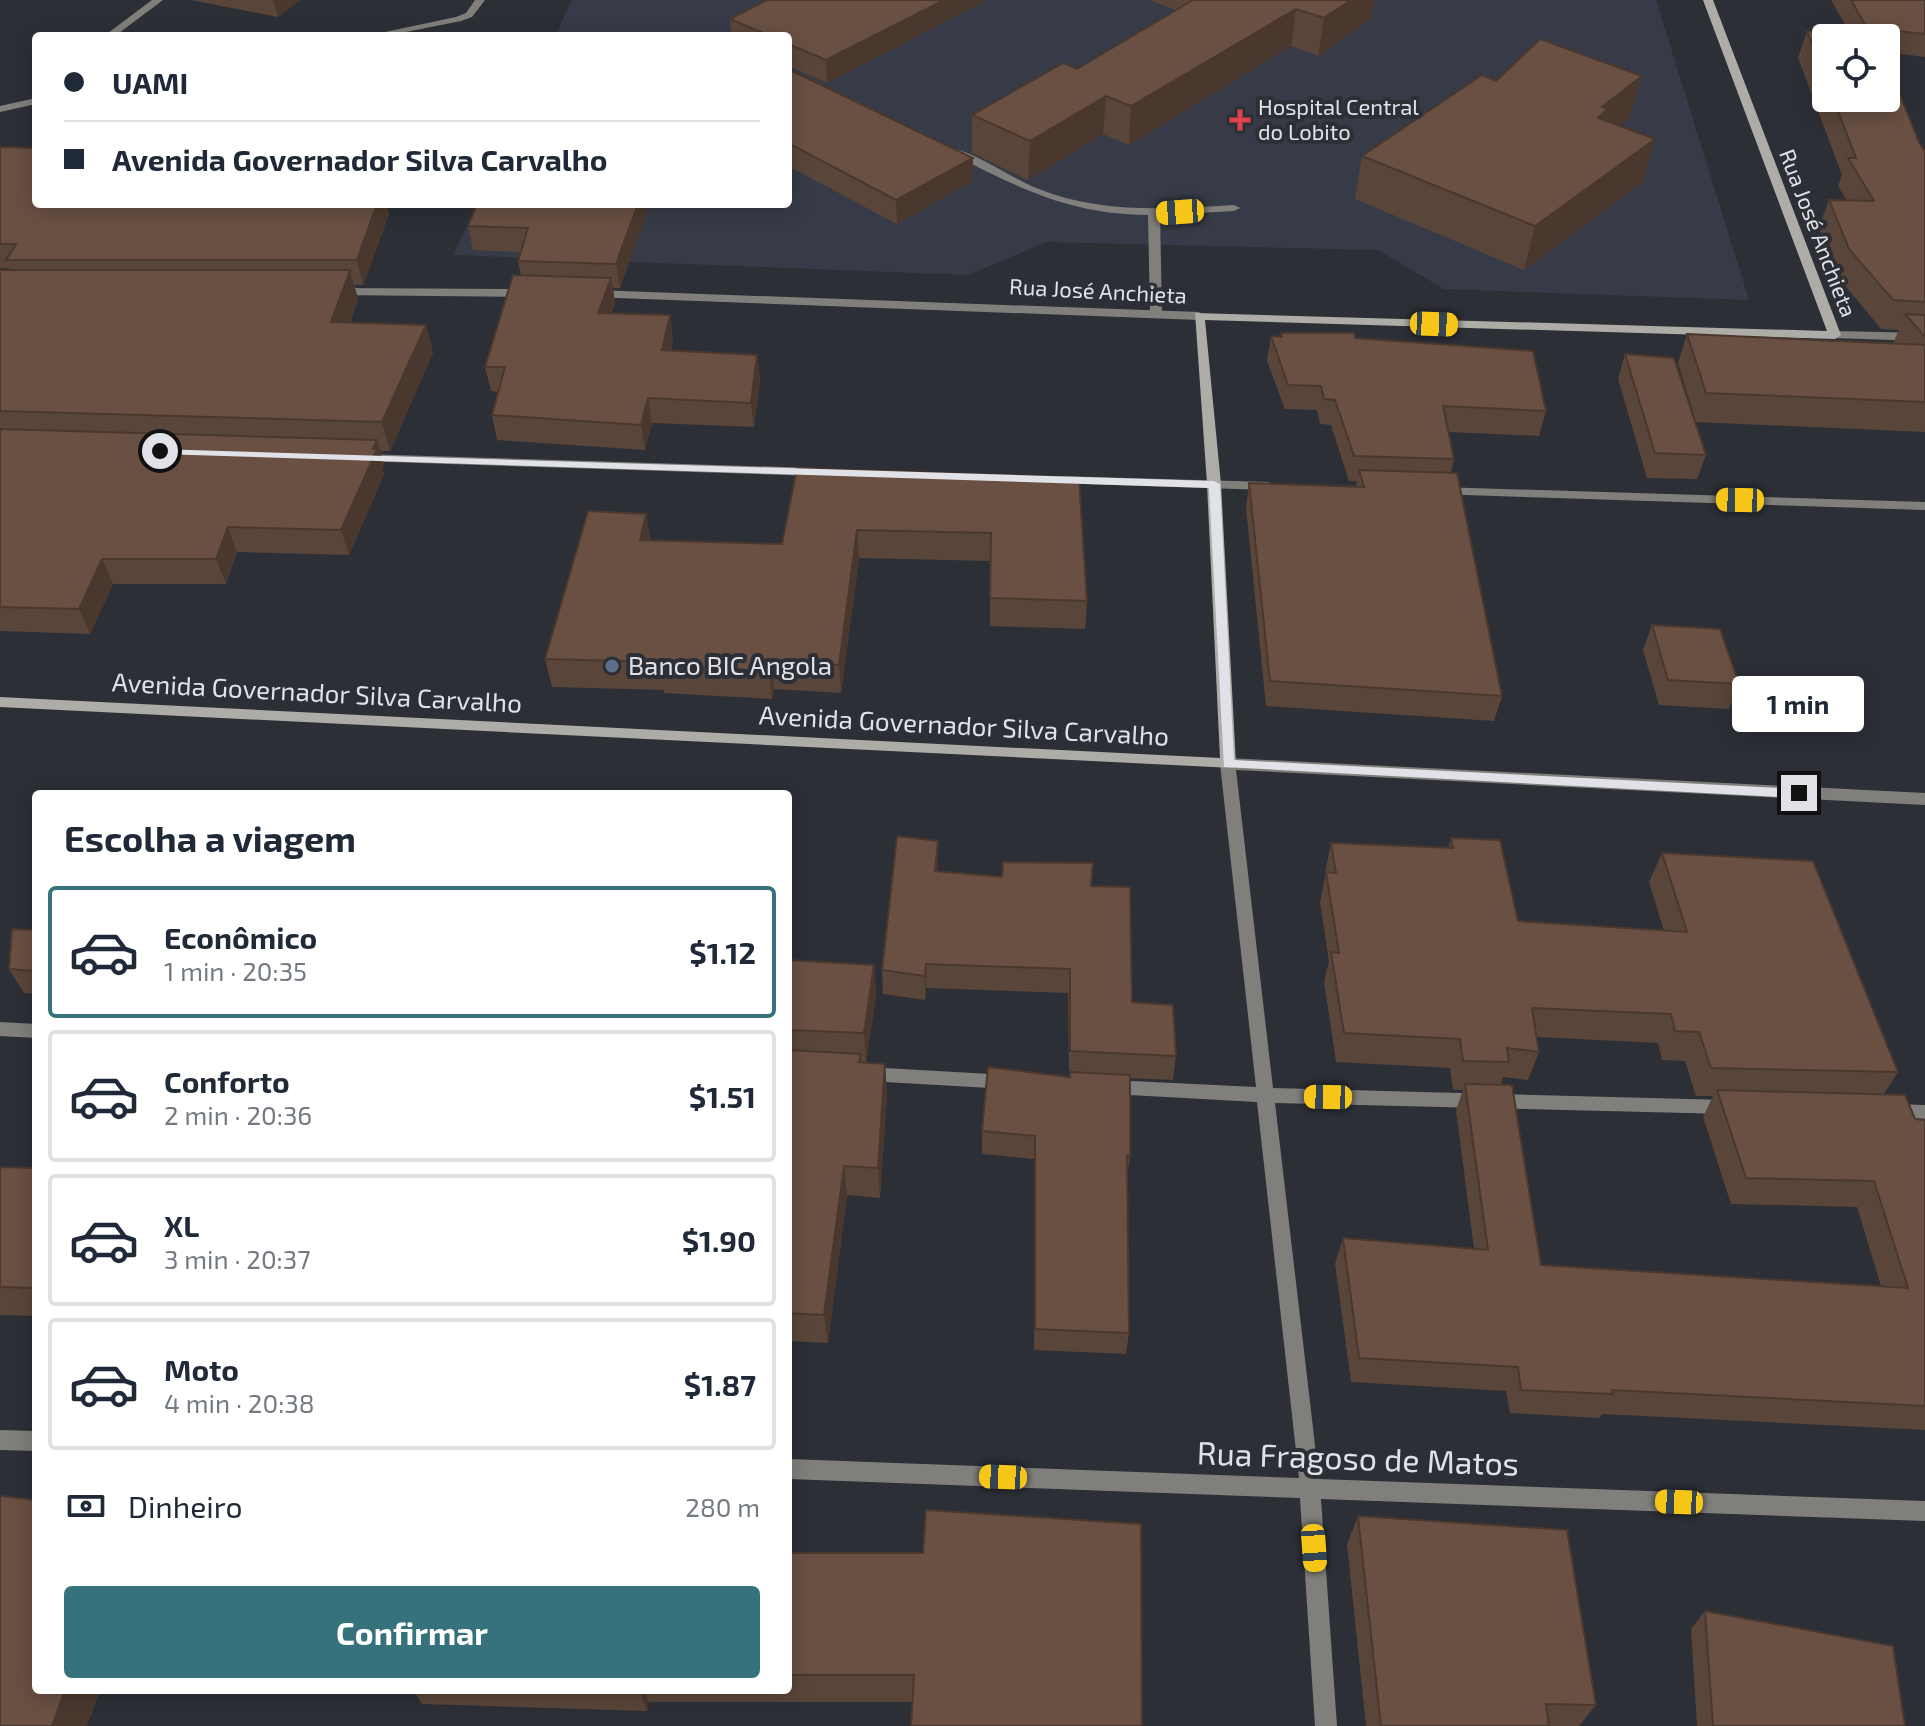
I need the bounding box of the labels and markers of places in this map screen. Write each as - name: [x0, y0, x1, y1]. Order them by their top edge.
- place label: Hospital Central do Lobito: [1258, 93, 1419, 144]
- marker: Hospital Central do Lobito: [1229, 109, 1251, 131]
- place label: Banco BIC Angola: [628, 649, 832, 680]
- marker: Banco BIC Angola: [603, 657, 621, 675]

